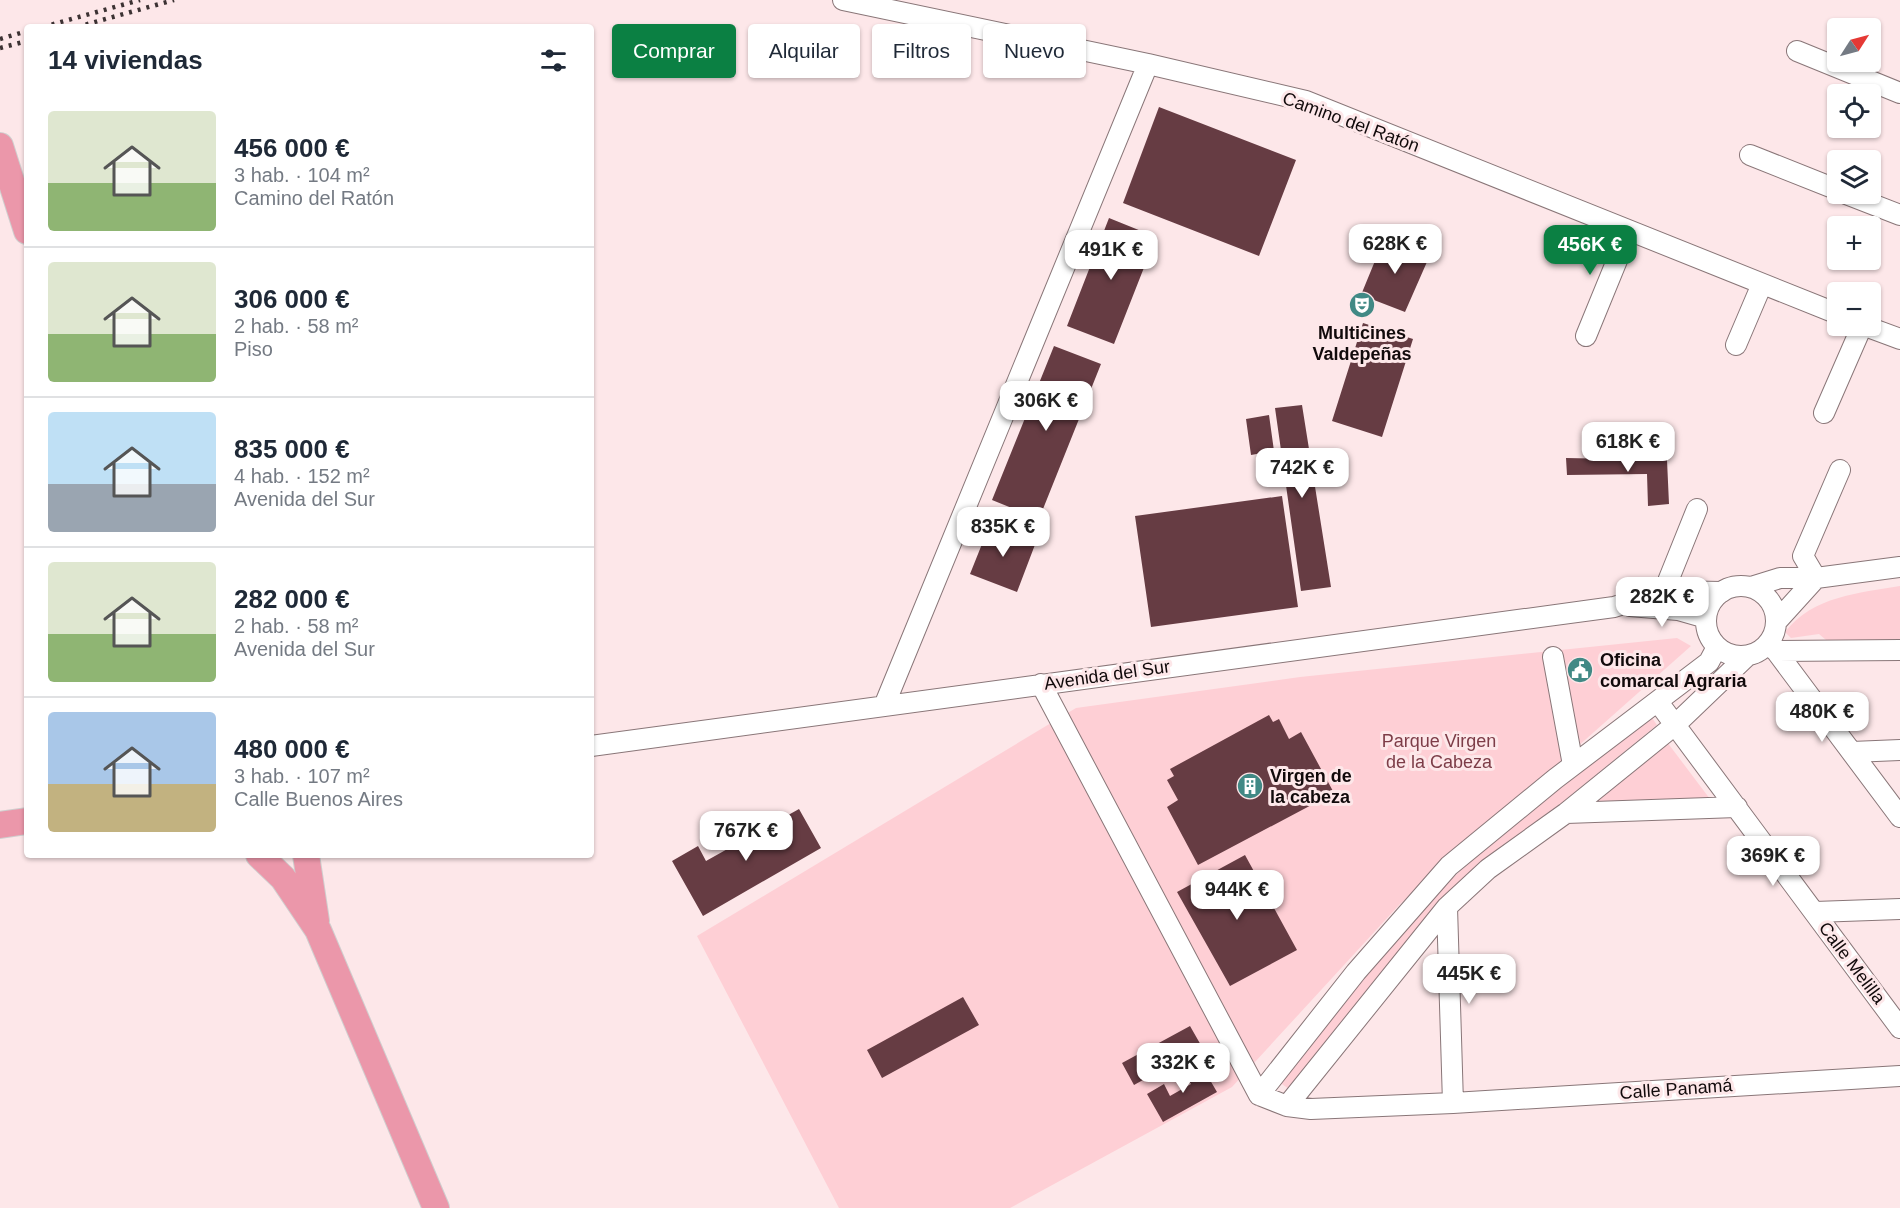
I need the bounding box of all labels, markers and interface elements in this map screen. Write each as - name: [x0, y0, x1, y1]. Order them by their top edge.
- north arrow: [1827, 18, 1881, 72]
- map controls: [1827, 18, 1881, 336]
- chip: Comprar: [612, 24, 736, 78]
- chip: Alquilar: [748, 24, 860, 78]
- chip: Filtros: [872, 24, 971, 78]
- chip: Nuevo: [983, 24, 1086, 78]
- icon: filters: [537, 44, 570, 77]
- text: 14 viviendas: [48, 45, 203, 75]
- button: locate: [1827, 84, 1881, 138]
- street label: Camino del Ratón: [1280, 88, 1422, 156]
- text: 456 000 €: [234, 133, 350, 163]
- icon: home: [96, 135, 168, 207]
- button: layers: [1827, 150, 1881, 204]
- text: 3 hab. · 104 m²: [234, 164, 370, 186]
- text: Camino del Ratón: [234, 187, 394, 209]
- button: +: [1827, 216, 1881, 270]
- pin: 628K €: [1346, 224, 1444, 275]
- pin: 456K €: [1541, 225, 1639, 276]
- pin: 491K €: [1062, 230, 1160, 281]
- text: 628K €: [1363, 232, 1427, 254]
- text: 456K €: [1558, 233, 1622, 255]
- text: 491K €: [1079, 238, 1143, 260]
- button: −: [1827, 282, 1881, 336]
- text: 306 000 €: [234, 284, 350, 314]
- icon: home: [96, 286, 168, 358]
- theatre icon: Multicines Valdepeñas: [1347, 290, 1377, 320]
- text: 2 hab. · 58 m²: [234, 315, 359, 337]
- place label: Multicines Valdepeñas: [1312, 323, 1412, 364]
- text: Piso: [234, 338, 273, 360]
- pin: 306K €: [997, 381, 1095, 432]
- text: 306K €: [1014, 389, 1078, 411]
- pin: 618K €: [1579, 422, 1677, 473]
- text: 618K €: [1596, 430, 1660, 452]
- text: 835 000 €: [234, 434, 350, 464]
- icon: home: [96, 436, 168, 508]
- pin: 742K €: [1253, 448, 1351, 499]
- text: 742K €: [1270, 456, 1334, 478]
- text: 4 hab. · 152 m²: [234, 465, 370, 487]
- text: Avenida del Sur: [234, 488, 375, 510]
- pin: 835K €: [954, 507, 1052, 558]
- text: 835K €: [971, 515, 1035, 537]
- pin: 282K €: [1613, 577, 1711, 628]
- text: 282 000 €: [234, 584, 350, 614]
- text: 282K €: [1630, 585, 1694, 607]
- icon: home: [96, 586, 168, 658]
- text: 2 hab. · 58 m²: [234, 615, 359, 637]
- text: Avenida del Sur: [234, 638, 375, 660]
- place label: Oficina comarcal Agraria: [1600, 650, 1747, 691]
- public building icon: Oficina comarcal Agraria: [1565, 655, 1595, 685]
- street label: Avenida del Sur: [1043, 656, 1171, 694]
- pin: 480K €: [1773, 692, 1871, 743]
- text: 480K €: [1790, 700, 1854, 722]
- park label: Parque Virgen de la Cabeza: [1382, 731, 1496, 772]
- text: 480 000 €: [234, 734, 350, 764]
- icon: home: [96, 736, 168, 808]
- text: 3 hab. · 107 m²: [234, 765, 370, 787]
- place label: Virgen de la cabeza: [1270, 766, 1352, 807]
- building icon: Virgen de la cabeza: [1235, 771, 1265, 801]
- text: Calle Buenos Aires: [234, 788, 403, 810]
- pin: 767K €: [697, 811, 795, 862]
- text: 767K €: [714, 819, 778, 841]
- pin: 369K €: [1724, 836, 1822, 887]
- text: 369K €: [1741, 844, 1805, 866]
- pin: 944K €: [1188, 870, 1286, 921]
- text: 944K €: [1205, 878, 1269, 900]
- street label: Calle Melilla: [1815, 918, 1890, 1009]
- pin: 445K €: [1420, 954, 1518, 1005]
- text: 445K €: [1437, 962, 1501, 984]
- pin: 332K €: [1134, 1043, 1232, 1094]
- text: 332K €: [1151, 1051, 1215, 1073]
- street label: Calle Panamá: [1619, 1075, 1734, 1103]

